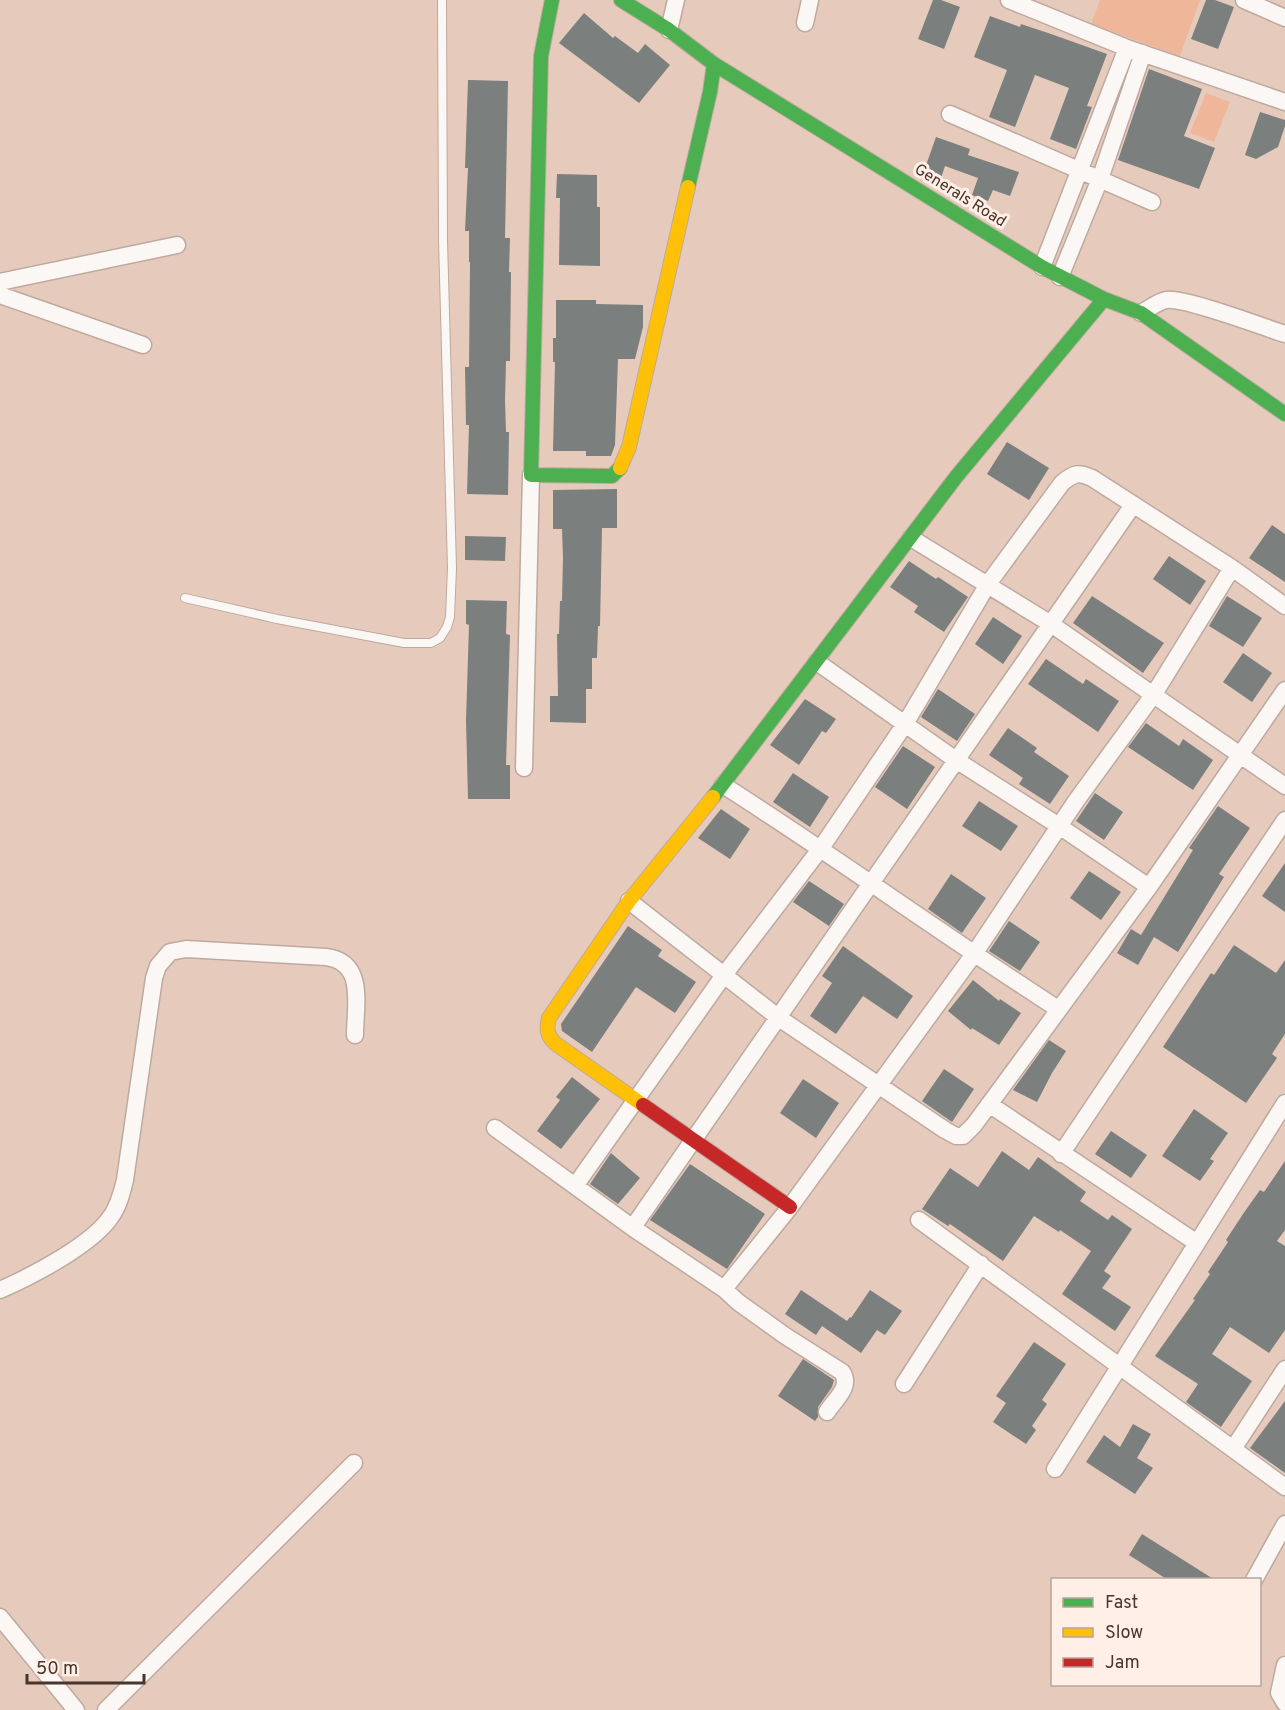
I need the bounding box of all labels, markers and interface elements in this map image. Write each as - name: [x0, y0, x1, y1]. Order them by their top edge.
- street label: Generals Road: [910, 160, 1010, 232]
- legend: [1051, 1578, 1261, 1686]
- text: Fast: [1105, 1592, 1138, 1615]
- text: Slow: [1105, 1622, 1143, 1645]
- scale bar: [27, 1647, 144, 1685]
- text: Jam: [1105, 1652, 1140, 1675]
- text: 50 m: [36, 1658, 78, 1681]

